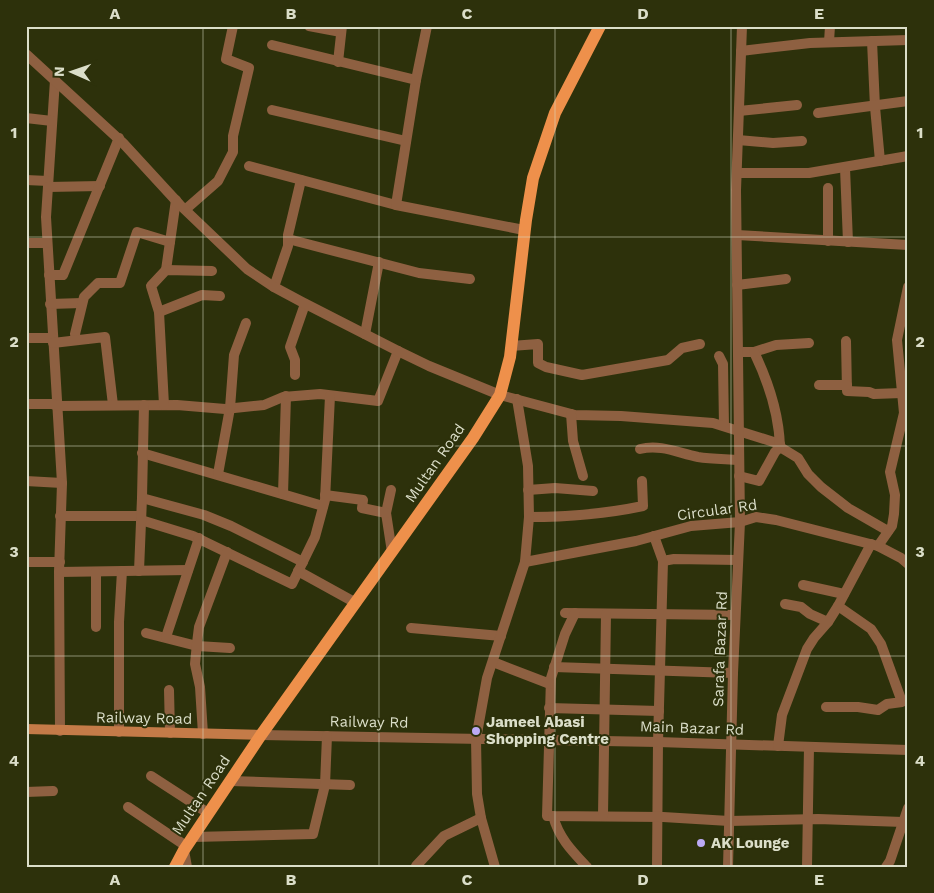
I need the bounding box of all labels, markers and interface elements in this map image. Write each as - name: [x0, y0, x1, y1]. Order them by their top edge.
- text: A: [110, 4, 121, 23]
- text: B: [286, 4, 297, 23]
- text: C: [462, 4, 473, 23]
- text: D: [637, 4, 649, 23]
- text: E: [814, 4, 824, 23]
- north arrow: [48, 48, 98, 98]
- text: N: [51, 66, 67, 77]
- text: 1: [11, 123, 17, 142]
- text: 1: [917, 123, 923, 142]
- text: 2: [9, 332, 19, 351]
- text: 2: [915, 332, 925, 351]
- street label: Multan Road: [401, 420, 469, 506]
- street label: Circular Rd: [676, 495, 758, 525]
- text: 3: [9, 542, 19, 561]
- text: 3: [915, 542, 925, 561]
- street label: Sarafa Bazar Rd: [709, 591, 731, 707]
- street label: Railway Road: [96, 708, 192, 728]
- street label: Railway Rd: [329, 712, 409, 732]
- place label: Jameel Abasi Shopping Centre: [486, 713, 609, 748]
- street label: Main Bazar Rd: [640, 717, 744, 739]
- marker: Jameel Abasi Shopping Centre: [470, 725, 482, 737]
- text: 4: [9, 751, 19, 770]
- text: 4: [915, 751, 925, 770]
- street label: Multan Road: [168, 752, 234, 838]
- place label: AK Lounge: [711, 834, 790, 852]
- marker: AK Lounge: [695, 837, 707, 849]
- text: A: [110, 870, 121, 889]
- text: B: [286, 870, 297, 889]
- text: C: [462, 870, 473, 889]
- text: D: [637, 870, 649, 889]
- text: E: [814, 870, 824, 889]

